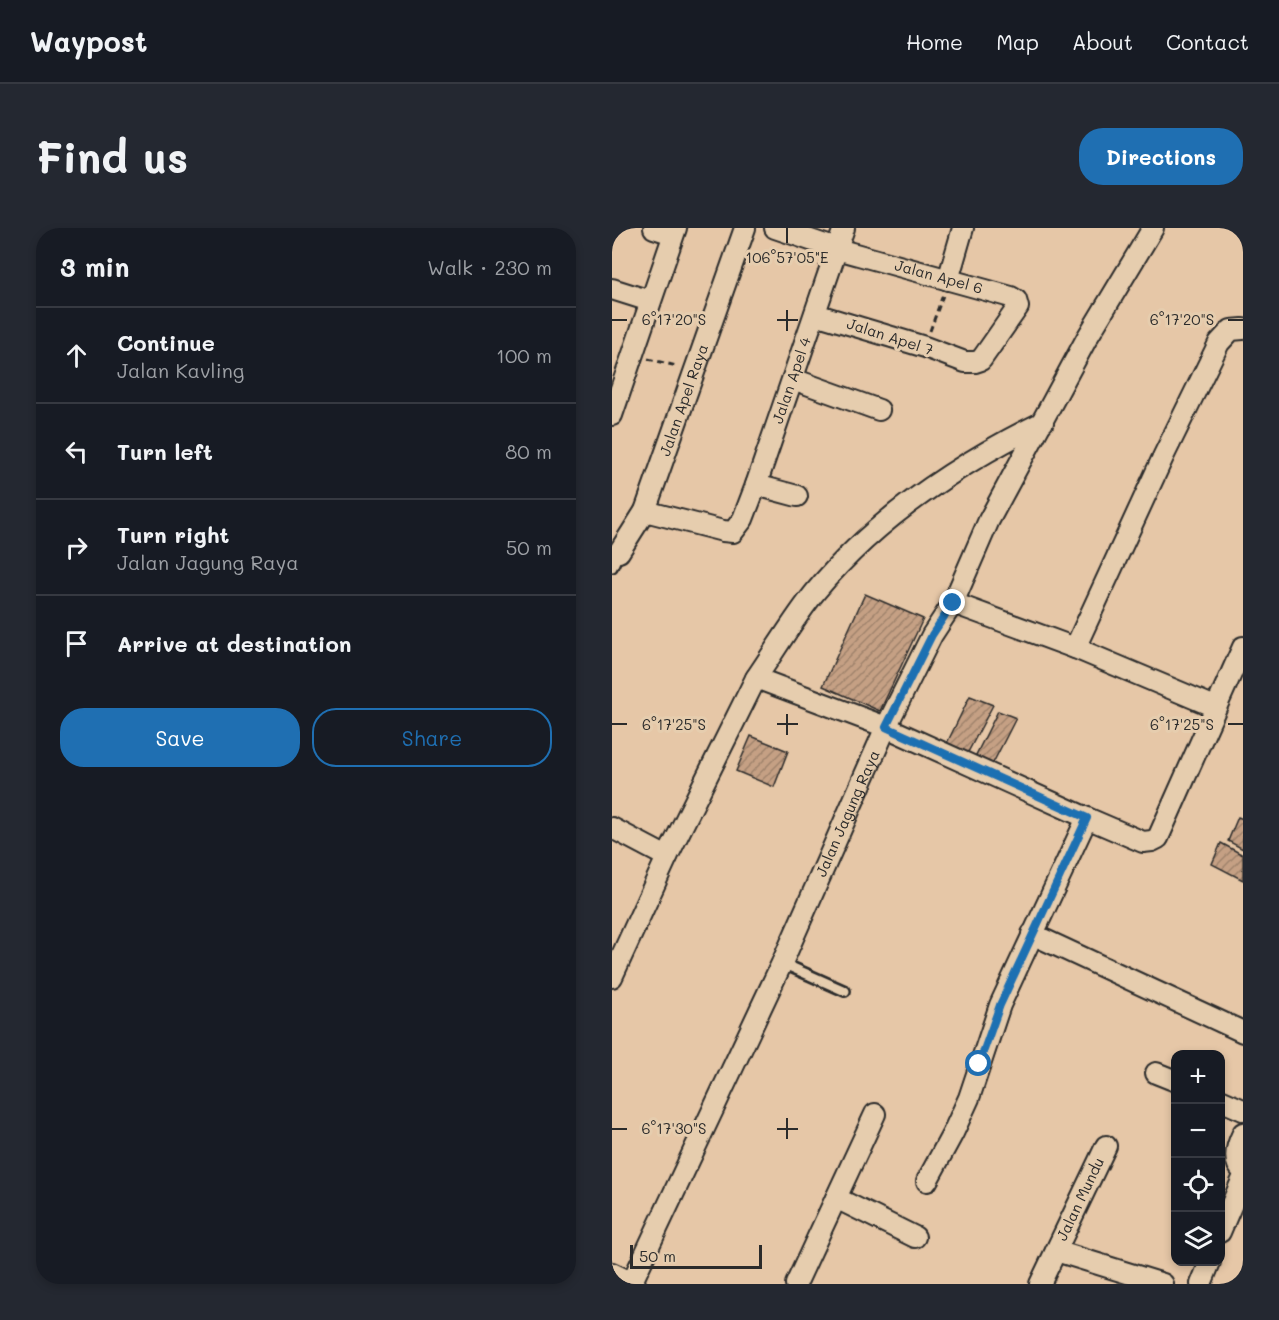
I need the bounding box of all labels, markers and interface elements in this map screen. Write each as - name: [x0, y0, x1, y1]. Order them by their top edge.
- text: Waypost: [30, 23, 147, 59]
- text: Home: [906, 28, 963, 55]
- text: Map: [996, 28, 1039, 55]
- text: About: [1072, 28, 1133, 55]
- text: Contact: [1166, 28, 1249, 55]
- button: Directions: [1079, 128, 1243, 185]
- text: Find us: [36, 129, 188, 184]
- text: 106°57'05"E: [745, 247, 829, 267]
- text: 3 min: [60, 250, 129, 284]
- text: Walk · 230 m: [427, 254, 552, 280]
- street label: Jalan Apel 6: [893, 254, 985, 298]
- text: 6°17'20"S: [642, 309, 706, 329]
- text: 6°17'20"S: [1150, 309, 1214, 329]
- street label: Jalan Apel 7: [845, 313, 936, 359]
- text: Continue: [117, 328, 215, 357]
- street label: Jalan Apel 4: [767, 334, 815, 426]
- icon: ahead: [60, 339, 93, 372]
- street label: Jalan Apel Raya: [654, 341, 712, 459]
- text: 100 m: [496, 342, 552, 368]
- text: Jalan Kavling: [117, 357, 244, 383]
- icon: left: [60, 435, 93, 468]
- text: Turn left: [117, 437, 213, 466]
- text: 80 m: [505, 438, 552, 464]
- text: Turn right: [117, 520, 229, 549]
- icon: right: [60, 531, 93, 564]
- text: 50 m: [506, 534, 552, 560]
- text: Jalan Jagung Raya: [117, 549, 299, 575]
- route end: [939, 589, 965, 615]
- icon: arrive: [60, 627, 93, 660]
- text: Arrive at destination: [117, 629, 352, 658]
- button: Save: [60, 708, 300, 767]
- button: Share: [312, 708, 552, 767]
- text: 6°17'25"S: [642, 714, 706, 734]
- text: 6°17'25"S: [1150, 714, 1214, 734]
- street label: Jalan Jagung Raya: [810, 747, 884, 880]
- route start: [965, 1050, 991, 1076]
- map controls: [1171, 1050, 1225, 1266]
- button: +: [1171, 1050, 1225, 1104]
- button: −: [1171, 1104, 1225, 1158]
- text: 6°17'30"S: [642, 1118, 706, 1138]
- street label: Jalan Mundu: [1051, 1154, 1108, 1244]
- button: locate: [1171, 1158, 1225, 1212]
- button: layers: [1171, 1212, 1225, 1266]
- scale bar: [630, 1242, 762, 1270]
- text: 50 m: [639, 1245, 676, 1266]

